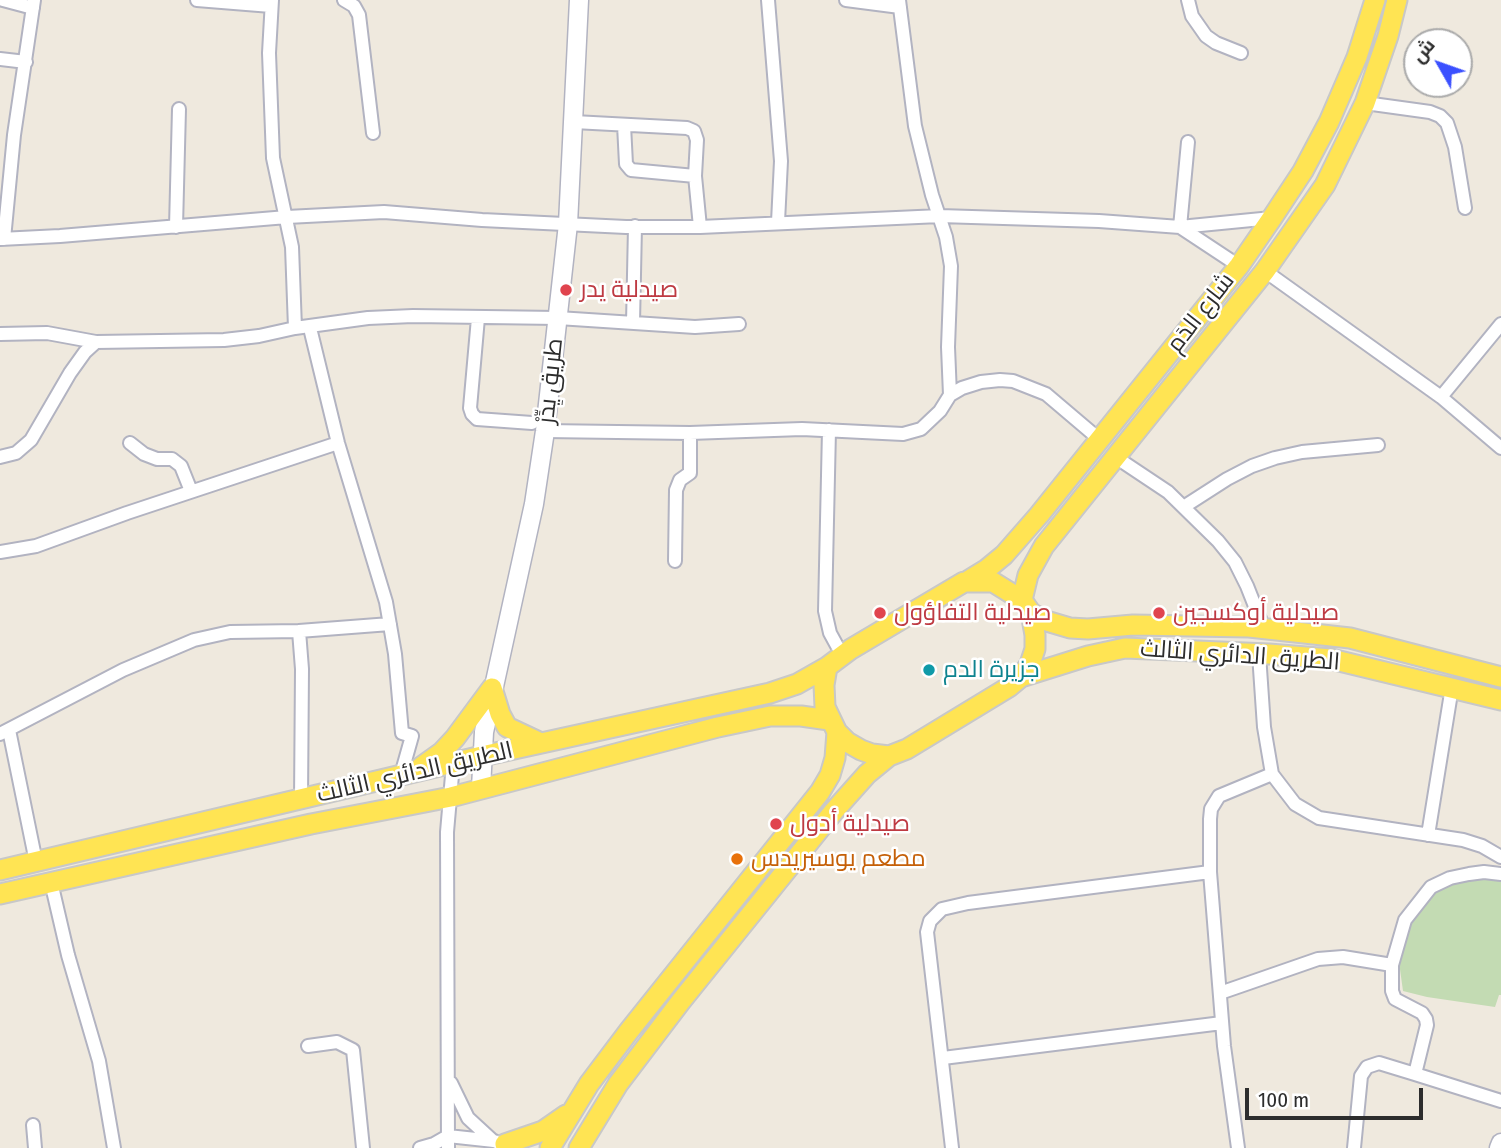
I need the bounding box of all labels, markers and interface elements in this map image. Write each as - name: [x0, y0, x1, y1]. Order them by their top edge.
- north arrow: [1403, 28, 1473, 98]
- text: ش: [1406, 34, 1440, 67]
- street label: شارع الدَم: [1161, 267, 1241, 359]
- place label: صيدلية يدر: [580, 276, 678, 304]
- marker: صيدلية يدر: [558, 282, 574, 298]
- street label: طريق يِدِّرْ: [532, 337, 570, 425]
- place label: صيدلية التفاؤول: [894, 599, 1051, 627]
- place label: صيدلية أوكسجين: [1173, 599, 1339, 627]
- marker: صيدلية التفاؤول: [872, 605, 888, 621]
- marker: صيدلية أوكسجين: [1151, 605, 1167, 621]
- street label: الطريق الدائري الثالث: [1139, 635, 1341, 677]
- place label: جزيرة الدم: [943, 656, 1040, 684]
- marker: جزيرة الدم: [921, 662, 937, 678]
- street label: الطريق الدائري الثالث: [314, 736, 516, 810]
- place label: صيدلية أدول: [790, 810, 910, 838]
- marker: صيدلية أدول: [768, 816, 784, 832]
- place label: مطعم يوسيريدس: [751, 845, 926, 873]
- marker: مطعم يوسيريدس: [729, 851, 745, 867]
- scale bar: [1249, 1074, 1428, 1118]
- text: 100 m: [1258, 1087, 1309, 1113]

